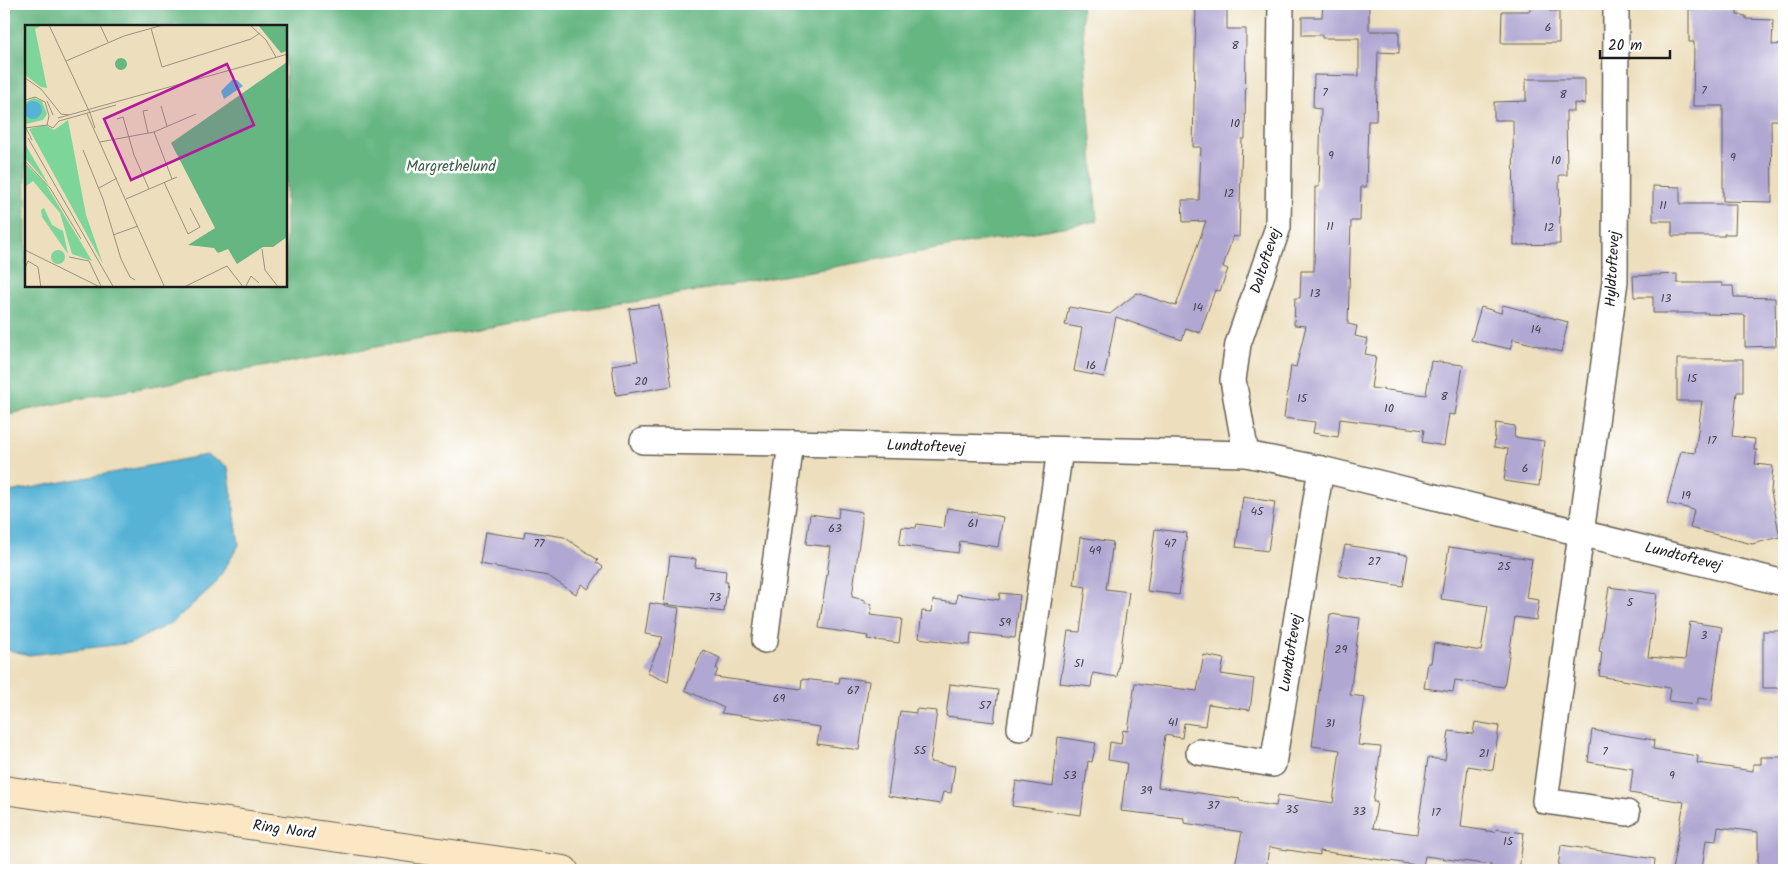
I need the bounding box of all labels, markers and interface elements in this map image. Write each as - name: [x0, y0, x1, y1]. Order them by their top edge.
- house number: 6: [1545, 18, 1551, 37]
- inset map: [25, 25, 288, 288]
- scale bar: [1600, 28, 1670, 60]
- text: 20 m: [1608, 34, 1642, 58]
- house number: 8: [1231, 36, 1239, 55]
- house number: 7: [1701, 81, 1707, 100]
- house number: 7: [1322, 83, 1328, 102]
- house number: 8: [1559, 85, 1567, 104]
- house number: 10: [1230, 114, 1240, 133]
- house number: 9: [1328, 146, 1334, 165]
- house number: 9: [1730, 148, 1736, 167]
- house number: 10: [1551, 151, 1561, 170]
- park label: Margrethelund: [406, 155, 496, 179]
- house number: 12: [1224, 184, 1234, 203]
- house number: 11: [1659, 196, 1667, 215]
- house number: 11: [1326, 217, 1334, 236]
- house number: 12: [1544, 218, 1554, 237]
- street label: Daltoftevej: [1244, 224, 1288, 297]
- street label: Hyldtoftevej: [1599, 229, 1627, 308]
- house number: 13: [1310, 284, 1320, 303]
- house number: 13: [1661, 289, 1671, 308]
- house number: 14: [1193, 298, 1204, 317]
- house number: 14: [1531, 320, 1542, 339]
- house number: 16: [1086, 356, 1096, 375]
- house number: 15: [1687, 369, 1699, 388]
- house number: 20: [635, 372, 647, 391]
- house number: 8: [1440, 387, 1448, 406]
- house number: 15: [1297, 389, 1309, 408]
- house number: 10: [1384, 399, 1394, 418]
- house number: 17: [1707, 431, 1717, 450]
- street label: Lundtoftevej: [886, 434, 967, 460]
- house number: 6: [1522, 459, 1528, 478]
- house number: 19: [1681, 486, 1691, 505]
- house number: 45: [1250, 502, 1265, 521]
- house number: 61: [968, 514, 978, 533]
- house number: 63: [828, 519, 842, 538]
- house number: 77: [533, 534, 545, 553]
- house number: 47: [1164, 534, 1177, 553]
- street label: Lundtoftevej: [1642, 536, 1725, 578]
- house number: 49: [1089, 541, 1101, 560]
- house number: 27: [1368, 552, 1381, 571]
- house number: 25: [1497, 557, 1512, 576]
- house number: 73: [709, 588, 721, 607]
- house number: 5: [1627, 593, 1635, 612]
- street label: Lundtoftevej: [1273, 611, 1309, 694]
- house number: 59: [999, 613, 1011, 632]
- house number: 3: [1701, 626, 1708, 645]
- house number: 29: [1335, 640, 1348, 659]
- house number: 51: [1074, 654, 1084, 673]
- house number: 67: [847, 681, 860, 700]
- house number: 69: [773, 689, 785, 708]
- house number: 57: [979, 696, 991, 715]
- house number: 41: [1168, 713, 1178, 732]
- house number: 31: [1325, 714, 1336, 733]
- house number: 55: [914, 741, 928, 760]
- house number: 7: [1602, 742, 1608, 761]
- house number: 21: [1479, 744, 1490, 763]
- house number: 53: [1063, 766, 1077, 785]
- house number: 9: [1669, 766, 1675, 785]
- house number: 39: [1140, 781, 1152, 800]
- house number: 37: [1207, 796, 1220, 815]
- house number: 35: [1285, 800, 1300, 819]
- house number: 33: [1352, 802, 1366, 821]
- house number: 17: [1431, 803, 1441, 822]
- street label: Ring Nord: [251, 814, 317, 846]
- house number: 15: [1503, 832, 1515, 851]

